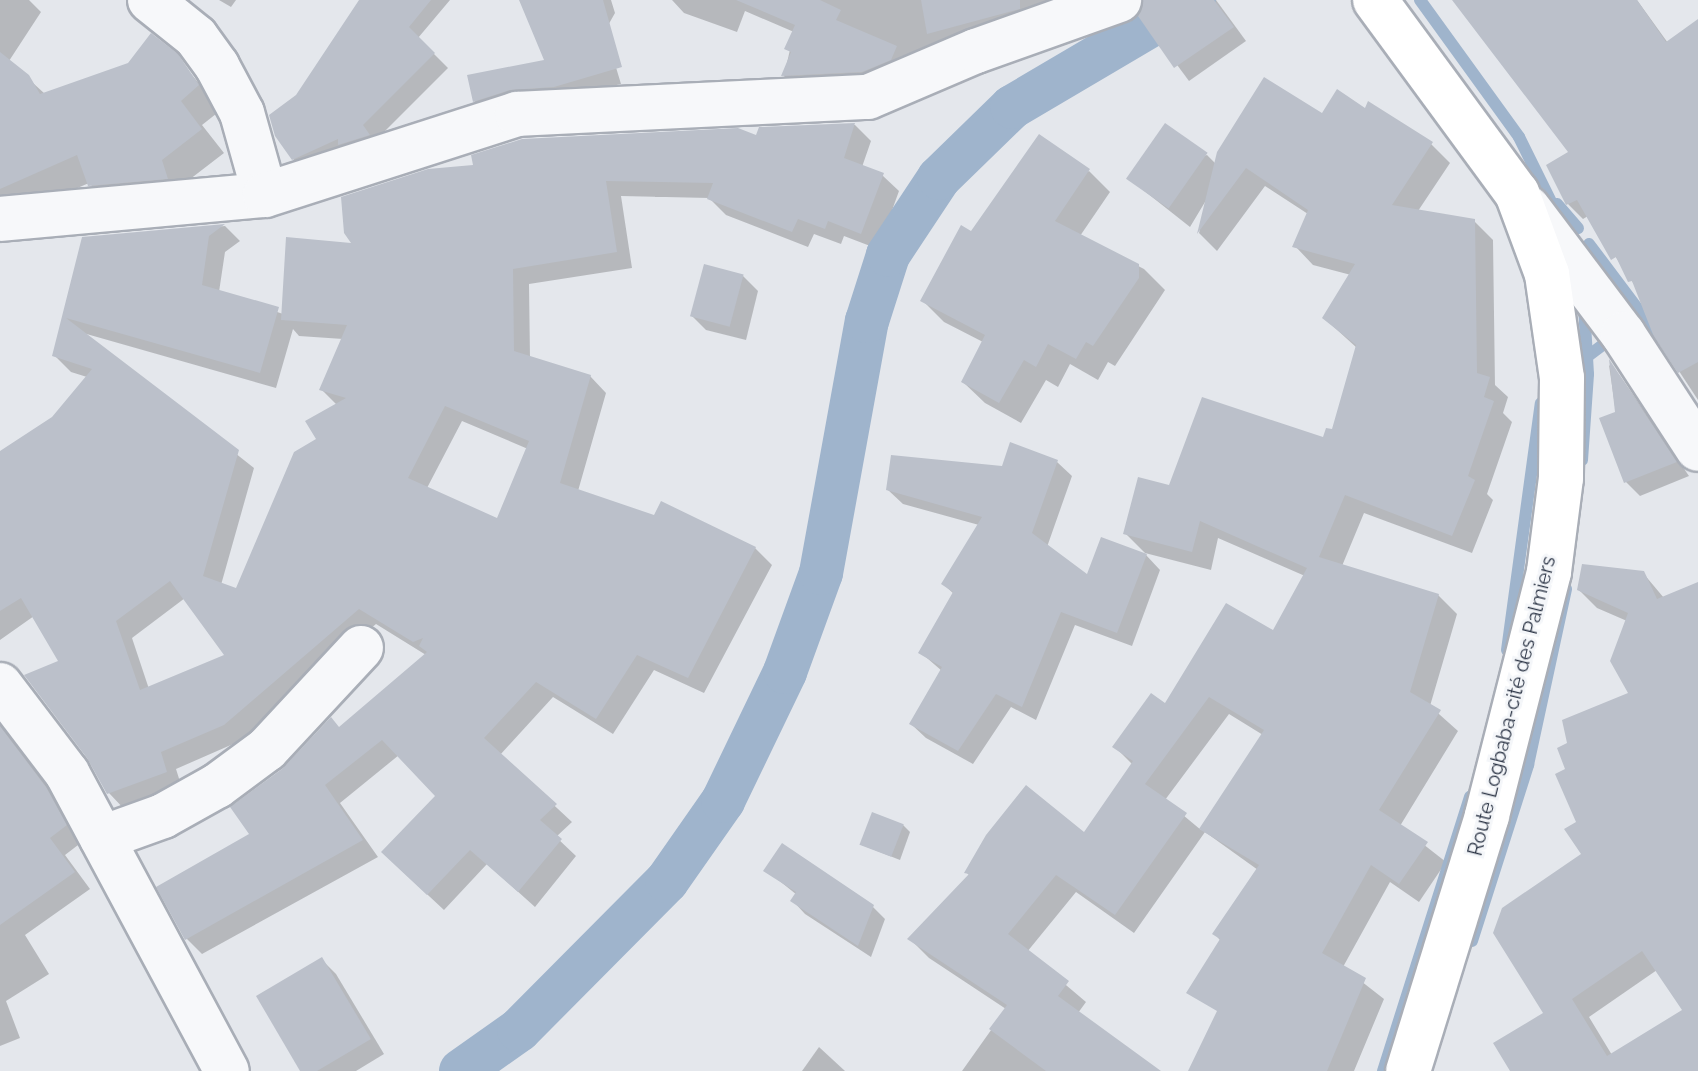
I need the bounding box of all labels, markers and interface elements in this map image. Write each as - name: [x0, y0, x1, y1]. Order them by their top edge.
- street label: Route Logbaba-cité des Palmiers: [1463, 554, 1561, 858]

